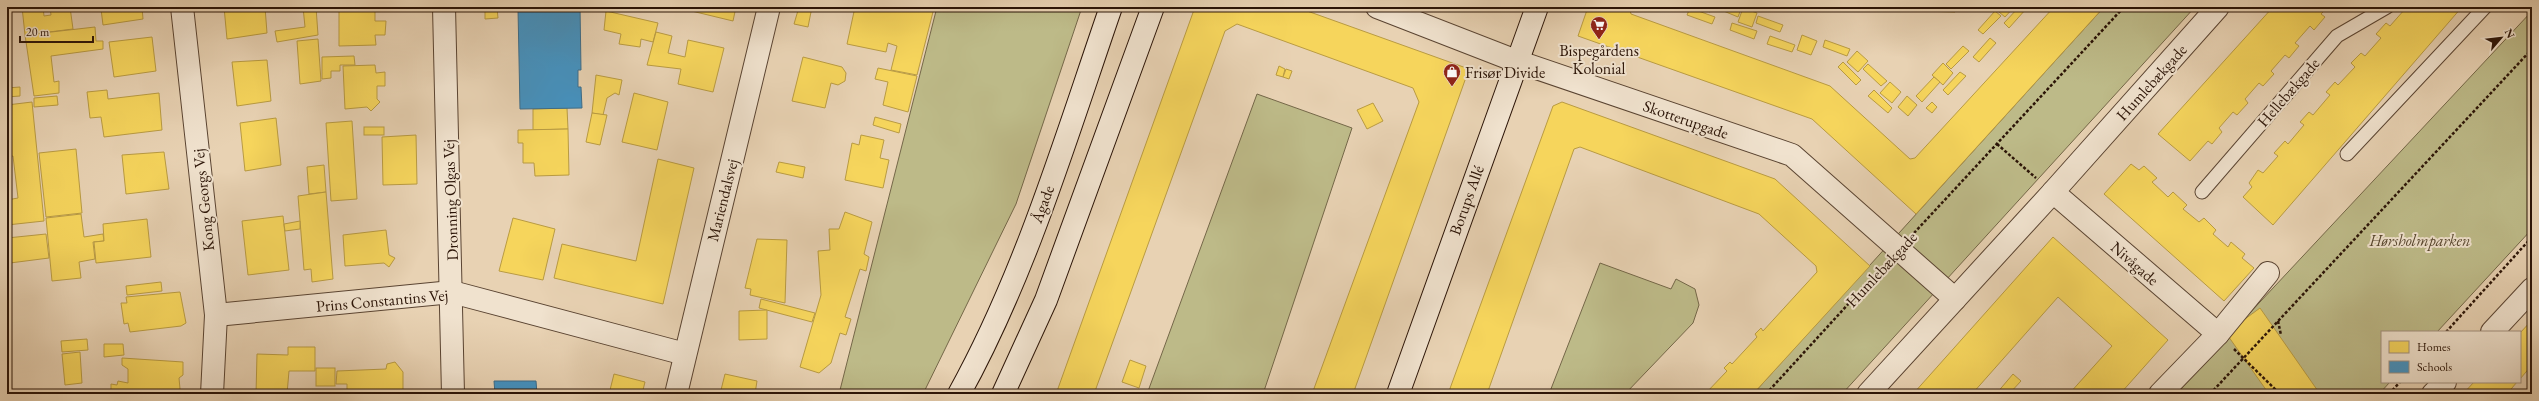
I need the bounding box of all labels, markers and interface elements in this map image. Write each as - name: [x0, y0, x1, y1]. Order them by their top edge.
- supermarket icon: Bispegårdens Kolonial: [1589, 15, 1609, 40]
- scale bar: [20, 18, 93, 44]
- north arrow: [2481, 18, 2521, 58]
- text: 20 m: [26, 24, 50, 40]
- text: N: [2502, 26, 2518, 41]
- place label: Bispegårdens Kolonial: [1559, 40, 1639, 79]
- street label: Humlebækgade: [2111, 40, 2191, 125]
- street label: Hellebækgade: [2253, 53, 2324, 131]
- shop icon: Frisør Divide: [1442, 62, 1462, 87]
- place label: Frisør Divide: [1465, 62, 1545, 83]
- street label: Skotterupgade: [1640, 95, 1731, 144]
- street label: Dronning Olgas Vej: [438, 139, 463, 261]
- street label: Kong Georgs Vej: [188, 148, 219, 252]
- street label: Mariendalsvej: [702, 157, 743, 244]
- street label: Borups Allé: [1444, 162, 1489, 238]
- street label: Ågade: [1026, 182, 1059, 227]
- street label: Humlebækgade: [1841, 227, 1922, 312]
- park label: Hørsholmparken: [2369, 230, 2470, 251]
- street label: Nivågade: [2106, 237, 2163, 290]
- street label: Prins Constantins Vej: [315, 284, 449, 317]
- legend: [2381, 331, 2521, 383]
- text: Homes: [2417, 339, 2451, 355]
- text: Schools: [2417, 359, 2452, 375]

